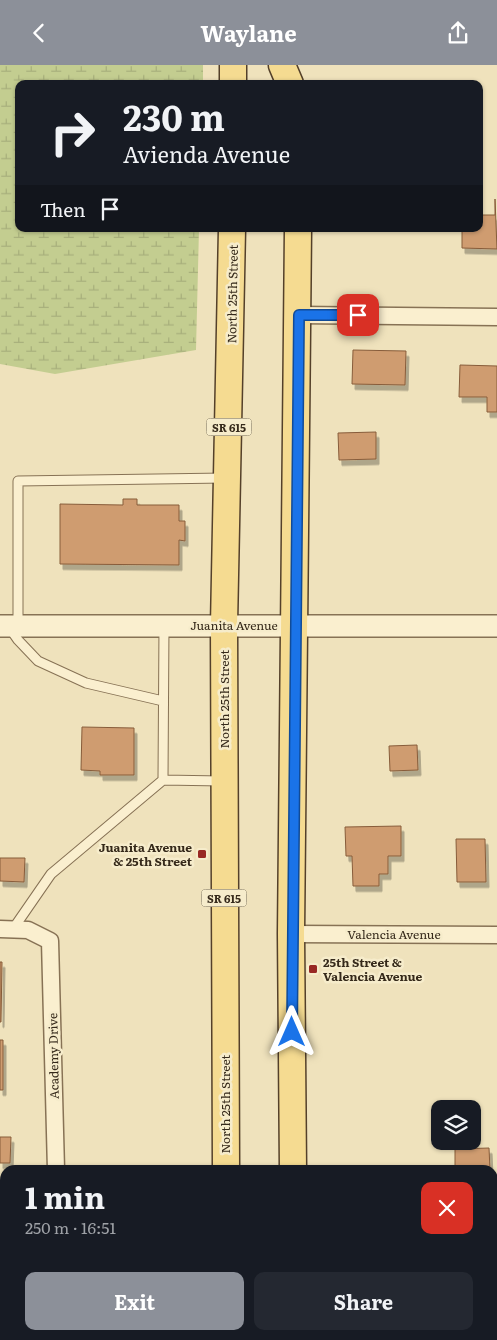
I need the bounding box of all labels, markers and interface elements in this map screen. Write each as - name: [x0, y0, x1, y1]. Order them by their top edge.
- text: Waylane: [200, 16, 297, 49]
- icon: back: [25, 19, 53, 47]
- icon: share: [444, 19, 472, 47]
- text: 230 m: [123, 90, 225, 142]
- icon: right: [40, 100, 105, 165]
- text: Avienda Avenue: [123, 137, 290, 170]
- text: Then: [40, 195, 86, 223]
- icon: arrive: [96, 195, 124, 223]
- street label: North 25th Street: [222, 244, 242, 344]
- pin: [337, 294, 379, 336]
- icon: arrive: [344, 301, 372, 329]
- road number: SR 615: [206, 419, 252, 436]
- street label: Juanita Avenue: [190, 616, 278, 634]
- street label: North 25th Street: [215, 649, 233, 748]
- place label: Juanita Avenue & 25th Street: [99, 838, 193, 870]
- marker: Juanita Avenue & 25th Street: [196, 848, 208, 860]
- road number: SR 615: [202, 889, 246, 906]
- street label: Valencia Avenue: [347, 925, 441, 943]
- place label: 25th Street & Valencia Avenue: [323, 953, 423, 985]
- marker: 25th Street & Valencia Avenue: [307, 963, 319, 975]
- position arrow: [265, 1005, 317, 1057]
- street label: Academy Drive: [43, 1013, 63, 1099]
- street label: North 25th Street: [216, 1054, 234, 1153]
- map controls: [431, 1100, 481, 1150]
- button: layers: [431, 1100, 481, 1150]
- text: 1 min: [25, 1174, 105, 1218]
- button: close: [421, 1182, 473, 1234]
- text: 250 m · 16:51: [25, 1215, 116, 1239]
- button: Exit: [25, 1272, 244, 1330]
- button: Share: [254, 1272, 473, 1330]

